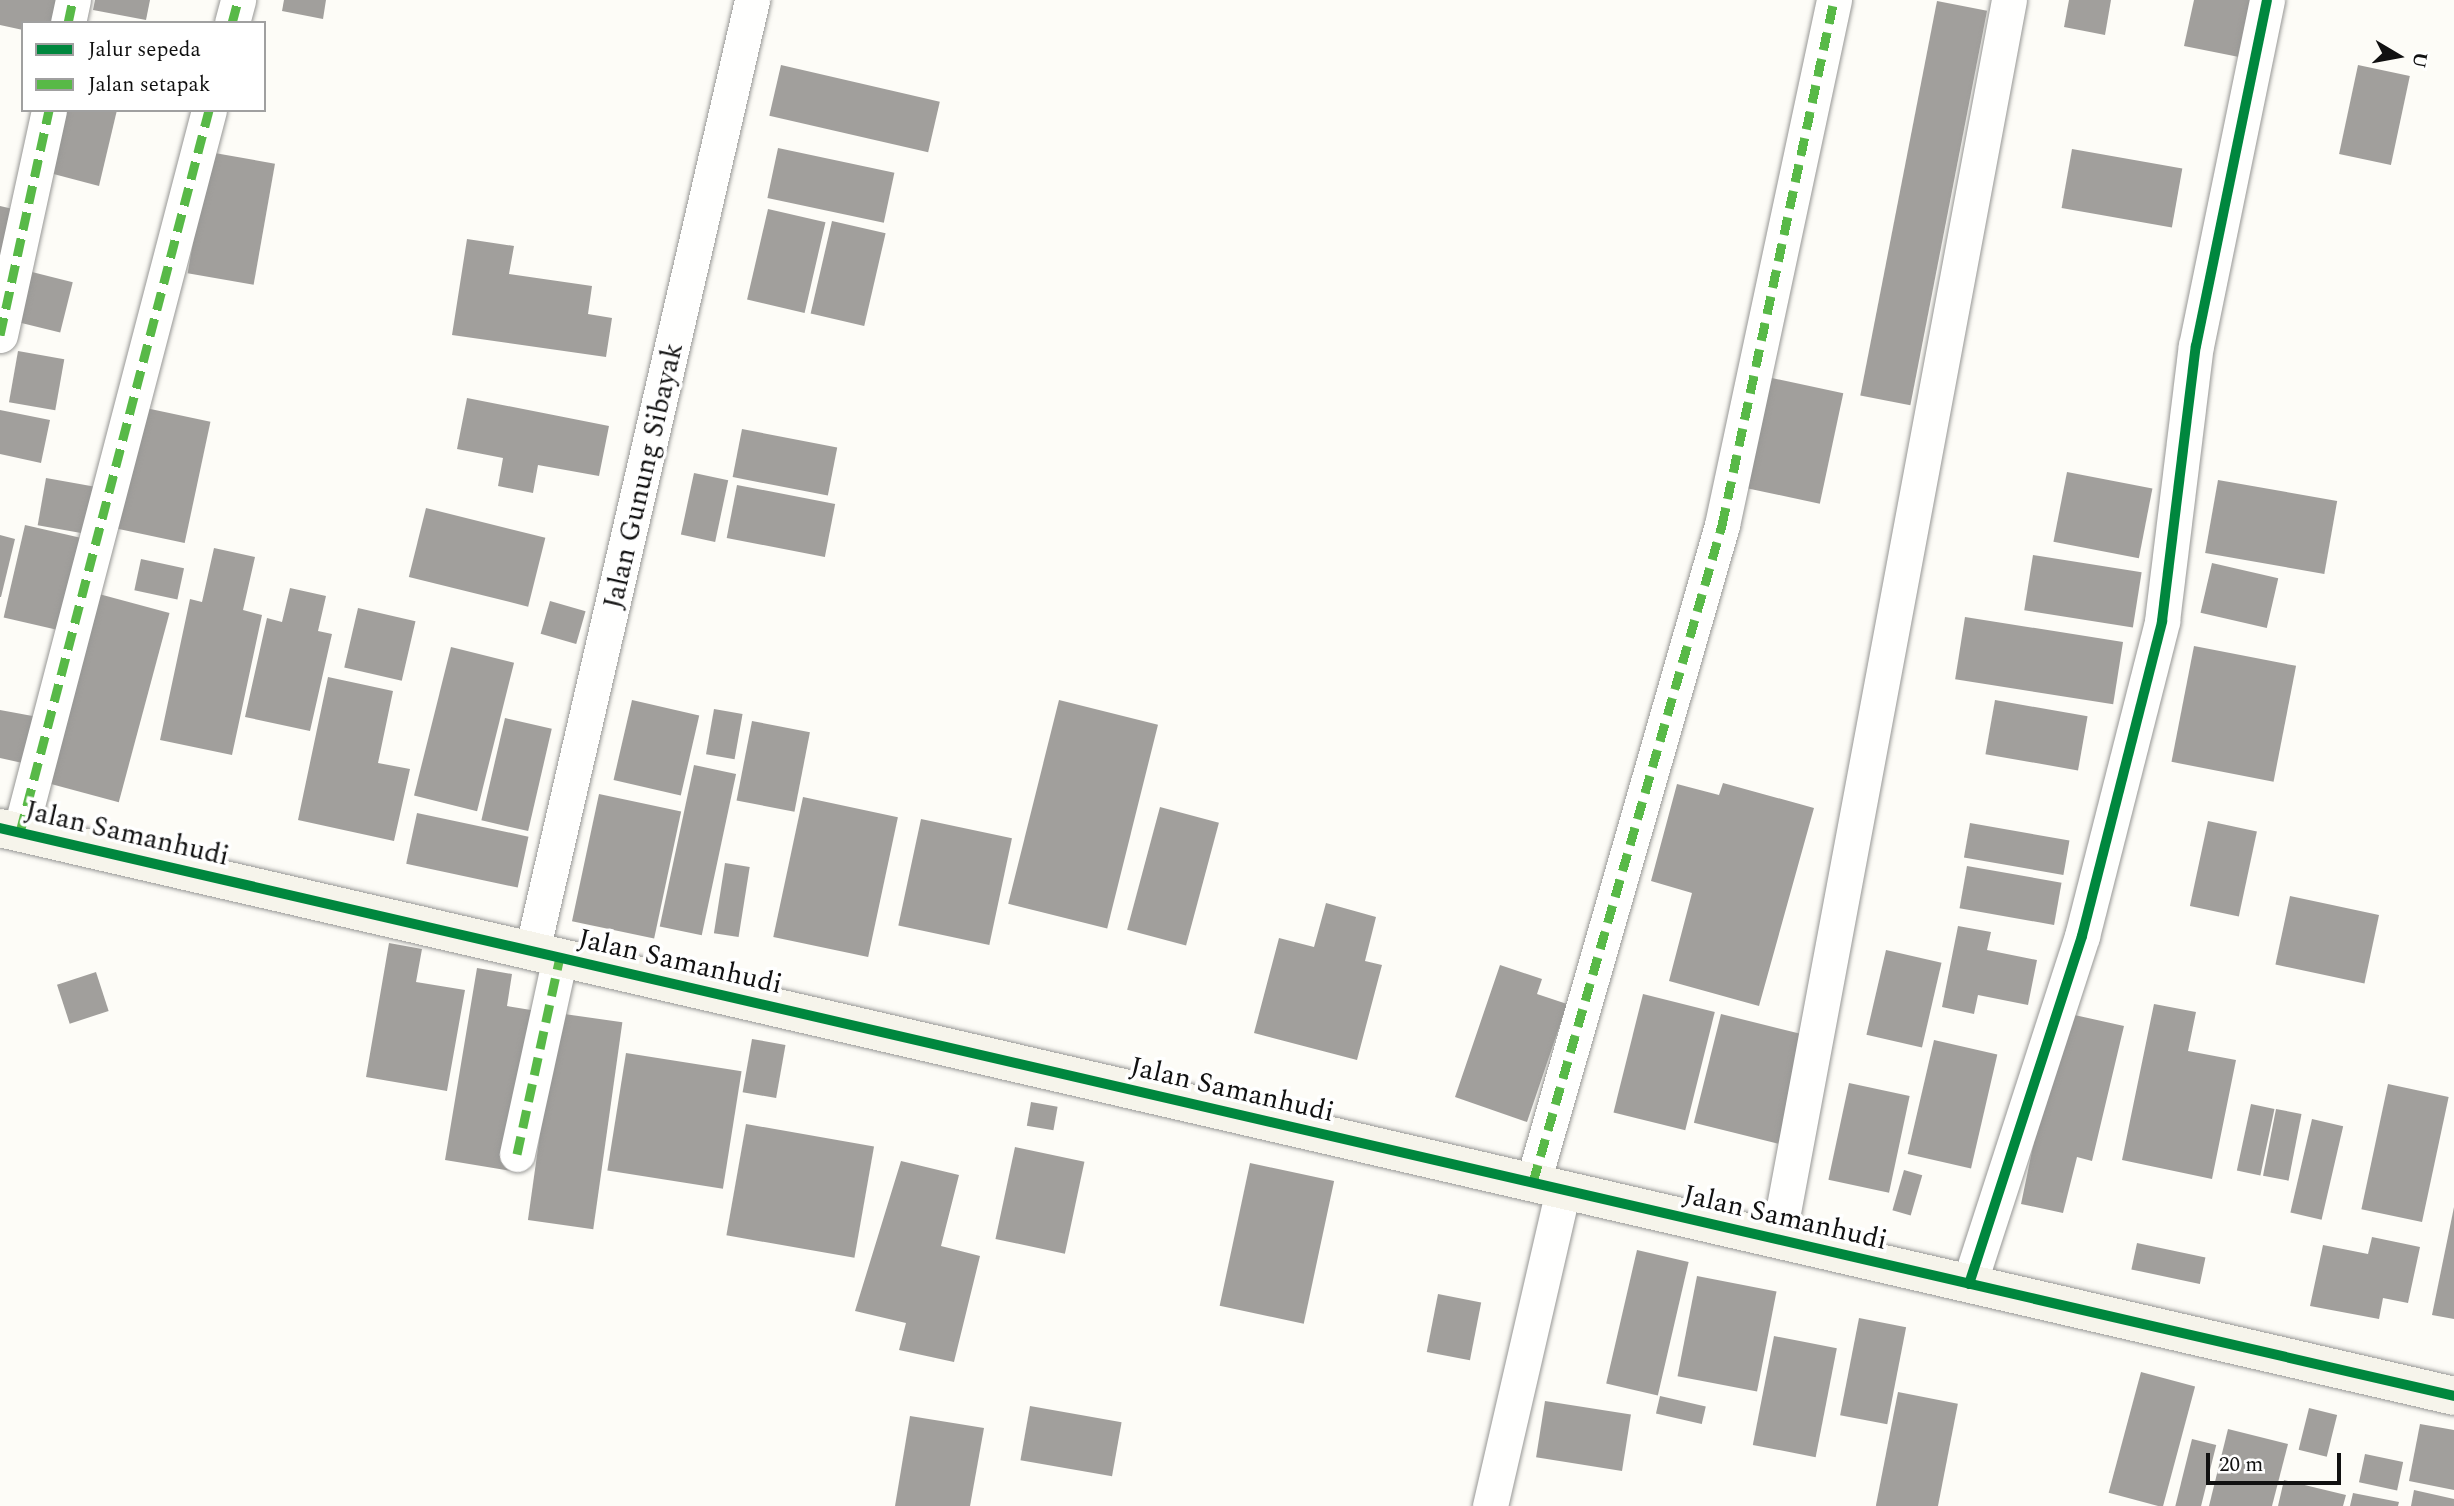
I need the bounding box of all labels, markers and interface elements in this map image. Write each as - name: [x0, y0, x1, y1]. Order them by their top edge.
- legend: [21, 21, 266, 112]
- north arrow: [2363, 21, 2433, 91]
- text: Jalur sepeda: [88, 34, 201, 66]
- text: U: [2404, 49, 2435, 70]
- text: Jalan setapak: [88, 69, 210, 101]
- street label: Jalan Gunung Sibayak: [597, 340, 691, 612]
- street label: Jalan Samanhudi: [22, 794, 232, 874]
- street label: Jalan Samanhudi: [575, 922, 785, 1002]
- street label: Jalan Samanhudi: [1127, 1050, 1337, 1130]
- street label: Jalan Samanhudi: [1680, 1178, 1890, 1258]
- scale bar: [2209, 1440, 2344, 1484]
- text: 20 m: [2219, 1449, 2263, 1481]

